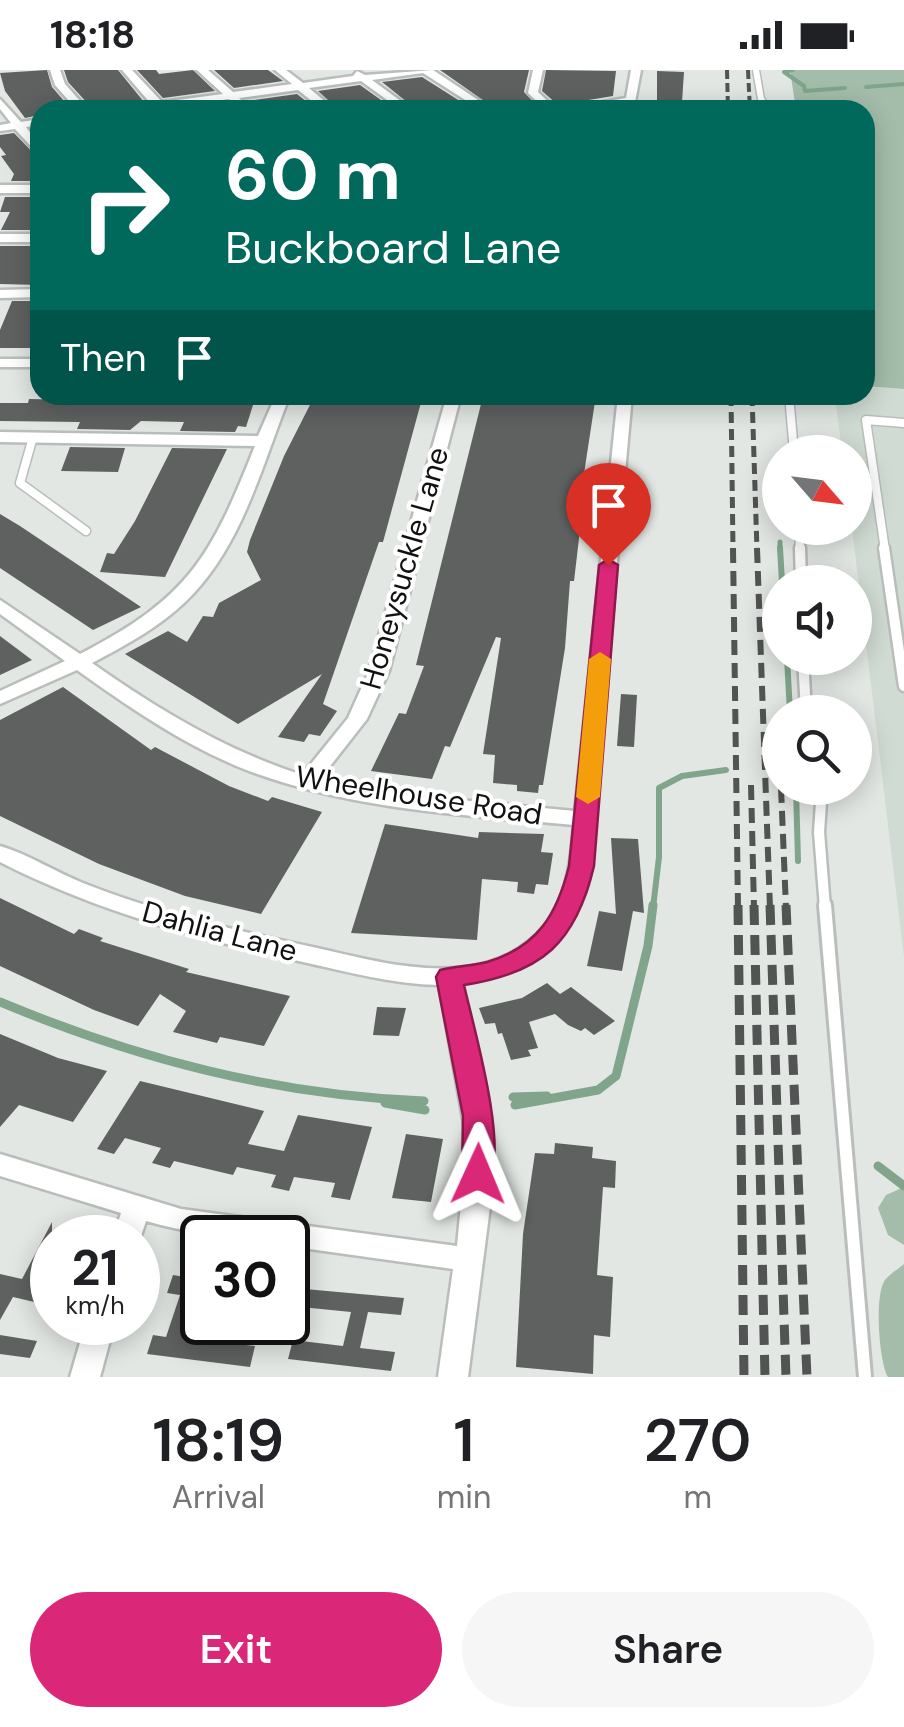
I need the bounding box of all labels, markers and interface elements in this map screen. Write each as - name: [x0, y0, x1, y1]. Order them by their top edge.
- text: 18:18: [50, 10, 135, 60]
- text: 60 m: [225, 130, 401, 221]
- icon: right: [60, 140, 190, 270]
- text: Buckboard Lane: [225, 218, 561, 277]
- icon: arrive: [167, 330, 222, 385]
- text: Then: [60, 333, 147, 383]
- north arrow: [762, 435, 872, 545]
- map controls: [762, 435, 872, 805]
- street label: Honeysuckle Lane: [351, 442, 457, 694]
- pin: [566, 463, 651, 566]
- icon: arrive: [581, 478, 636, 533]
- button: sound: [762, 565, 872, 675]
- button: search: [762, 695, 872, 805]
- street label: Wheelhouse Road: [293, 756, 545, 834]
- street label: Dahlia Lane: [138, 892, 302, 970]
- position arrow: [426, 1122, 530, 1226]
- speed limit sign: 30: [180, 1215, 310, 1345]
- text: 21: [71, 1235, 119, 1301]
- text: km/h: [65, 1289, 125, 1322]
- text: 18:19: [153, 1401, 284, 1480]
- text: 1: [454, 1401, 474, 1480]
- text: 270: [644, 1401, 751, 1480]
- text: Arrival: [172, 1476, 265, 1518]
- text: min: [437, 1476, 491, 1518]
- text: m: [683, 1476, 712, 1518]
- button: Exit: [30, 1592, 442, 1707]
- button: Share: [462, 1592, 874, 1707]

